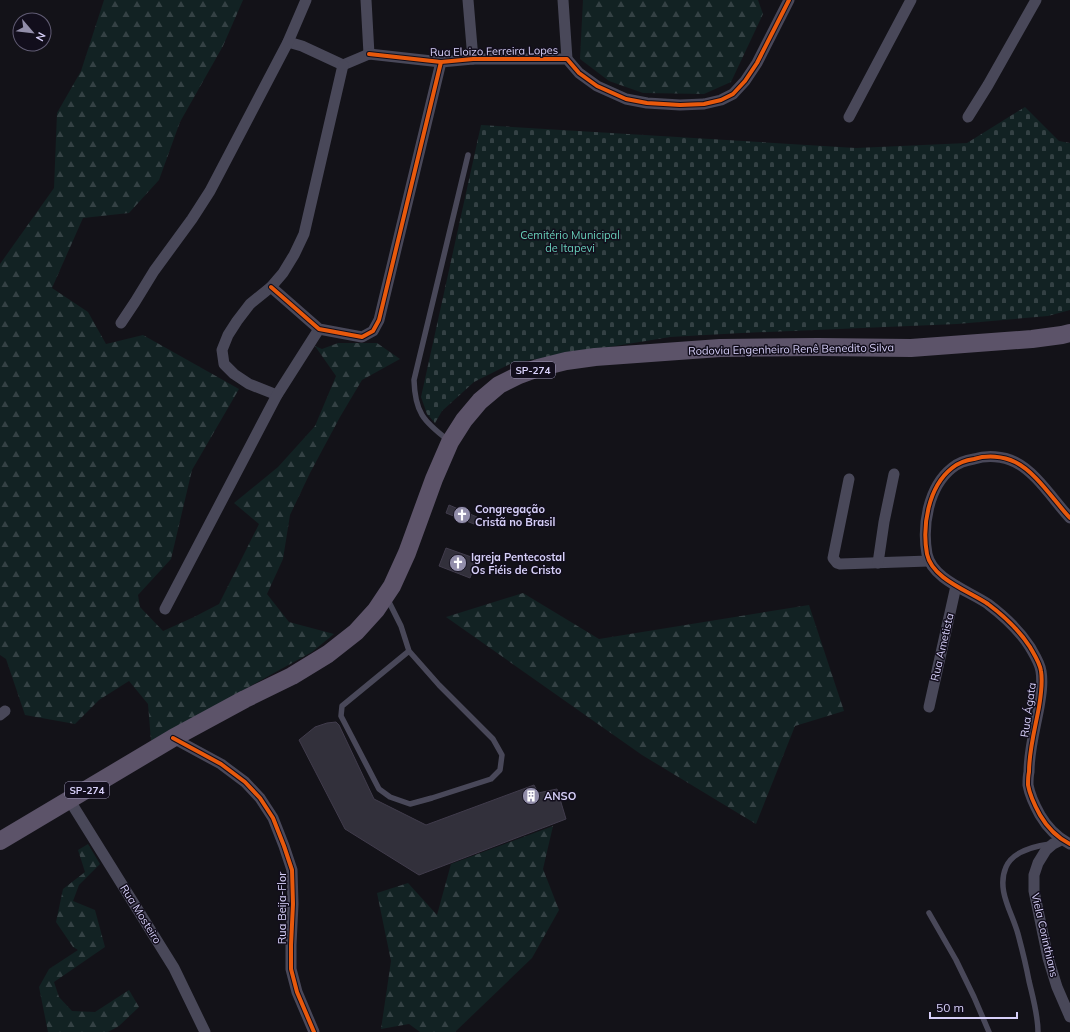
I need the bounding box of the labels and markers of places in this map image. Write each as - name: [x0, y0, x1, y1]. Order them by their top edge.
- place label: Congregação Cristã no Brasil: [475, 502, 555, 529]
- church icon: Congregação Cristã no Brasil: [452, 505, 472, 525]
- place label: Igreja Pentecostal Os Fiéis de Cristo: [471, 550, 565, 577]
- church icon: Igreja Pentecostal Os Fiéis de Cristo: [448, 553, 468, 573]
- building icon: ANSO: [521, 786, 541, 806]
- place label: ANSO: [544, 789, 577, 803]

